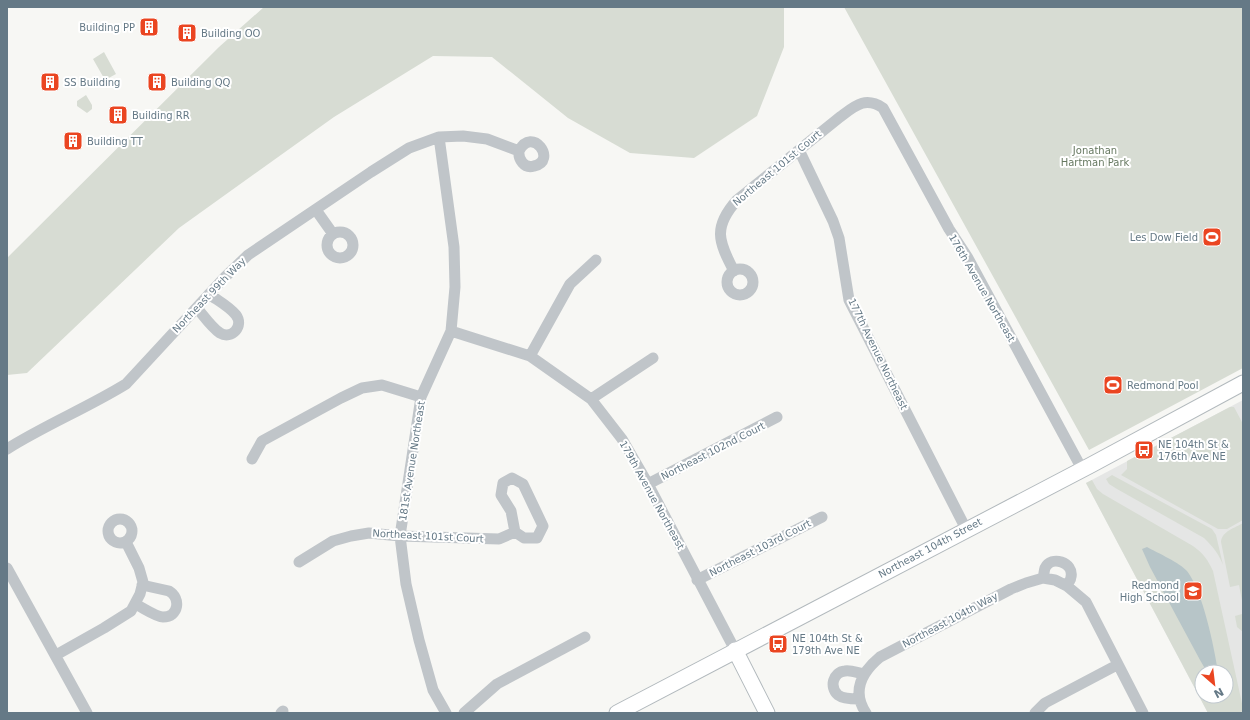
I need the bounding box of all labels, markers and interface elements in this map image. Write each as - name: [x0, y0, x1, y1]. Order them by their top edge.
- building icon: Building PP: [138, 16, 160, 38]
- place label: Building PP: [79, 22, 135, 33]
- building icon: Building OO: [176, 22, 198, 44]
- place label: Building OO: [201, 28, 261, 39]
- building icon: SS Building: [39, 71, 61, 93]
- building icon: Building QQ: [146, 71, 168, 93]
- place label: SS Building: [64, 77, 120, 88]
- place label: Building QQ: [171, 77, 231, 88]
- building icon: Building RR: [107, 104, 129, 126]
- place label: Building RR: [132, 110, 190, 121]
- street label: Northeast 101st Court: [731, 128, 823, 208]
- building icon: Building TT: [62, 130, 84, 152]
- place label: Building TT: [87, 136, 144, 147]
- park label: Jonathan Hartman Park: [1061, 145, 1130, 168]
- sports icon: Les Dow Field: [1201, 226, 1223, 248]
- street label: 176th Avenue Northeast: [947, 232, 1017, 344]
- place label: Les Dow Field: [1130, 232, 1198, 243]
- street label: Northeast 99th Way: [170, 255, 248, 335]
- street label: 177th Avenue Northeast: [846, 297, 910, 411]
- sports icon: Redmond Pool: [1102, 374, 1124, 396]
- place label: Redmond Pool: [1127, 380, 1198, 391]
- street label: 181st Avenue Northeast: [397, 400, 427, 522]
- street label: Northeast 102nd Court: [659, 420, 767, 482]
- street label: 179th Avenue Northeast: [618, 439, 686, 551]
- bus stop icon: NE 104th St & 176th Ave NE: [1133, 439, 1155, 461]
- place label: NE 104th St & 176th Ave NE: [1158, 439, 1229, 462]
- street label: Northeast 104th Street: [876, 516, 984, 580]
- street label: Northeast 103rd Court: [707, 518, 813, 578]
- street label: Northeast 101st Court: [372, 528, 484, 544]
- place label: Redmond High School: [1120, 580, 1179, 603]
- school or university icon: Redmond High School: [1182, 580, 1204, 602]
- street label: Northeast 104th Way: [900, 590, 1000, 650]
- bus stop icon: NE 104th St & 179th Ave NE: [767, 633, 789, 655]
- place label: NE 104th St & 179th Ave NE: [792, 633, 863, 656]
- north arrow: [1194, 664, 1234, 704]
- text: N: [1211, 684, 1226, 700]

